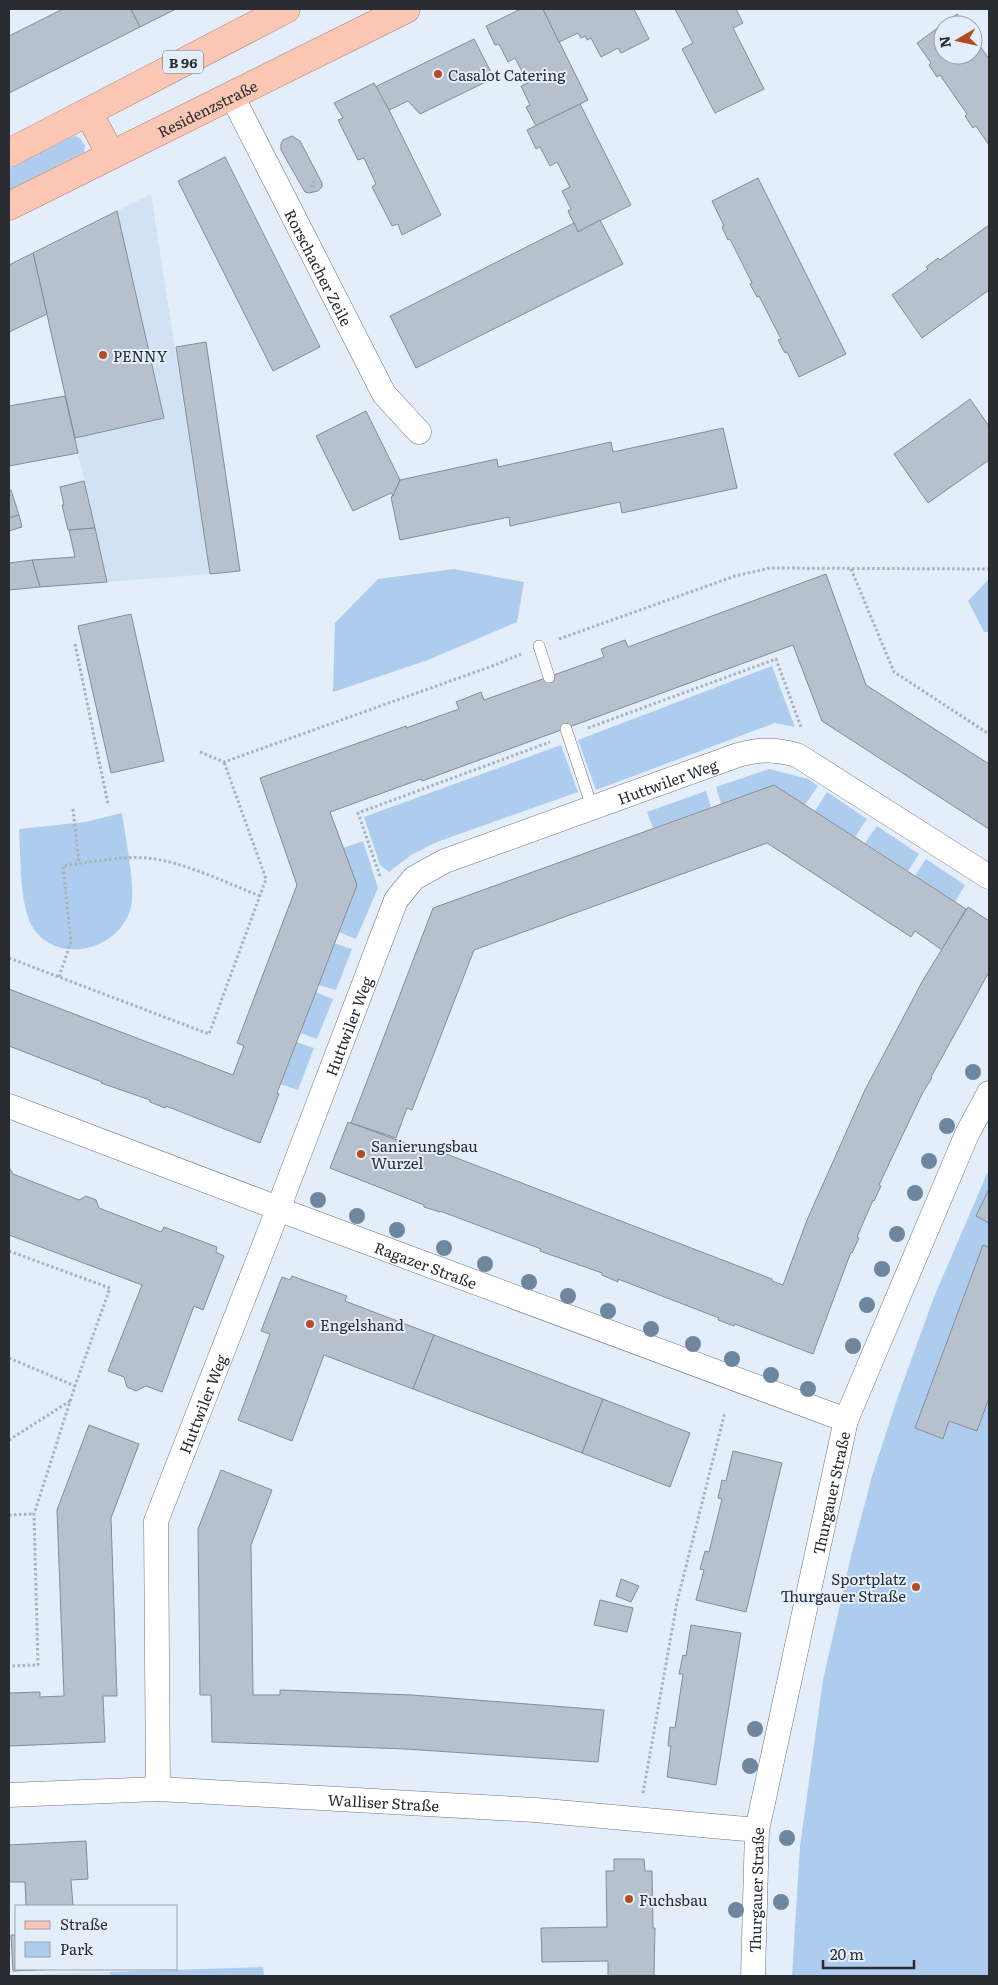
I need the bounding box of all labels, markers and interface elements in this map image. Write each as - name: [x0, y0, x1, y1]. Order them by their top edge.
- north arrow: [933, 15, 983, 65]
- text: N: [933, 35, 955, 50]
- road number: B 96: [163, 51, 203, 74]
- place label: Casalot Catering: [448, 63, 566, 86]
- marker: Casalot Catering: [432, 68, 444, 80]
- street label: Residenzstraße: [153, 73, 261, 142]
- street label: Rorschacher Zeile: [280, 205, 359, 330]
- place label: PENNY: [113, 344, 168, 367]
- marker: PENNY: [97, 349, 109, 361]
- street label: Huttwiler Weg: [614, 752, 721, 809]
- street label: Huttwiler Weg: [318, 972, 378, 1079]
- place label: Sanierungsbau Wurzel: [371, 1134, 478, 1174]
- marker: Sanierungsbau Wurzel: [355, 1148, 367, 1160]
- street label: Ragazer Straße: [371, 1235, 481, 1294]
- place label: Engelshand: [320, 1313, 404, 1336]
- marker: Engelshand: [304, 1318, 316, 1330]
- street label: Huttwiler Weg: [172, 1350, 232, 1457]
- street label: Thurgauer Straße: [806, 1429, 855, 1557]
- place label: Sportplatz Thurgauer Straße: [780, 1567, 906, 1607]
- marker: Sportplatz Thurgauer Straße: [910, 1581, 922, 1593]
- street label: Walliser Straße: [327, 1787, 440, 1816]
- street label: Thurgauer Straße: [742, 1827, 769, 1953]
- place label: Fuchsbau: [639, 1888, 708, 1911]
- marker: Fuchsbau: [623, 1893, 635, 1905]
- legend: [15, 1905, 178, 1970]
- text: Straße: [60, 1912, 108, 1935]
- text: Park: [60, 1937, 94, 1960]
- scale bar: [823, 1938, 914, 1970]
- text: 20 m: [830, 1942, 864, 1965]

